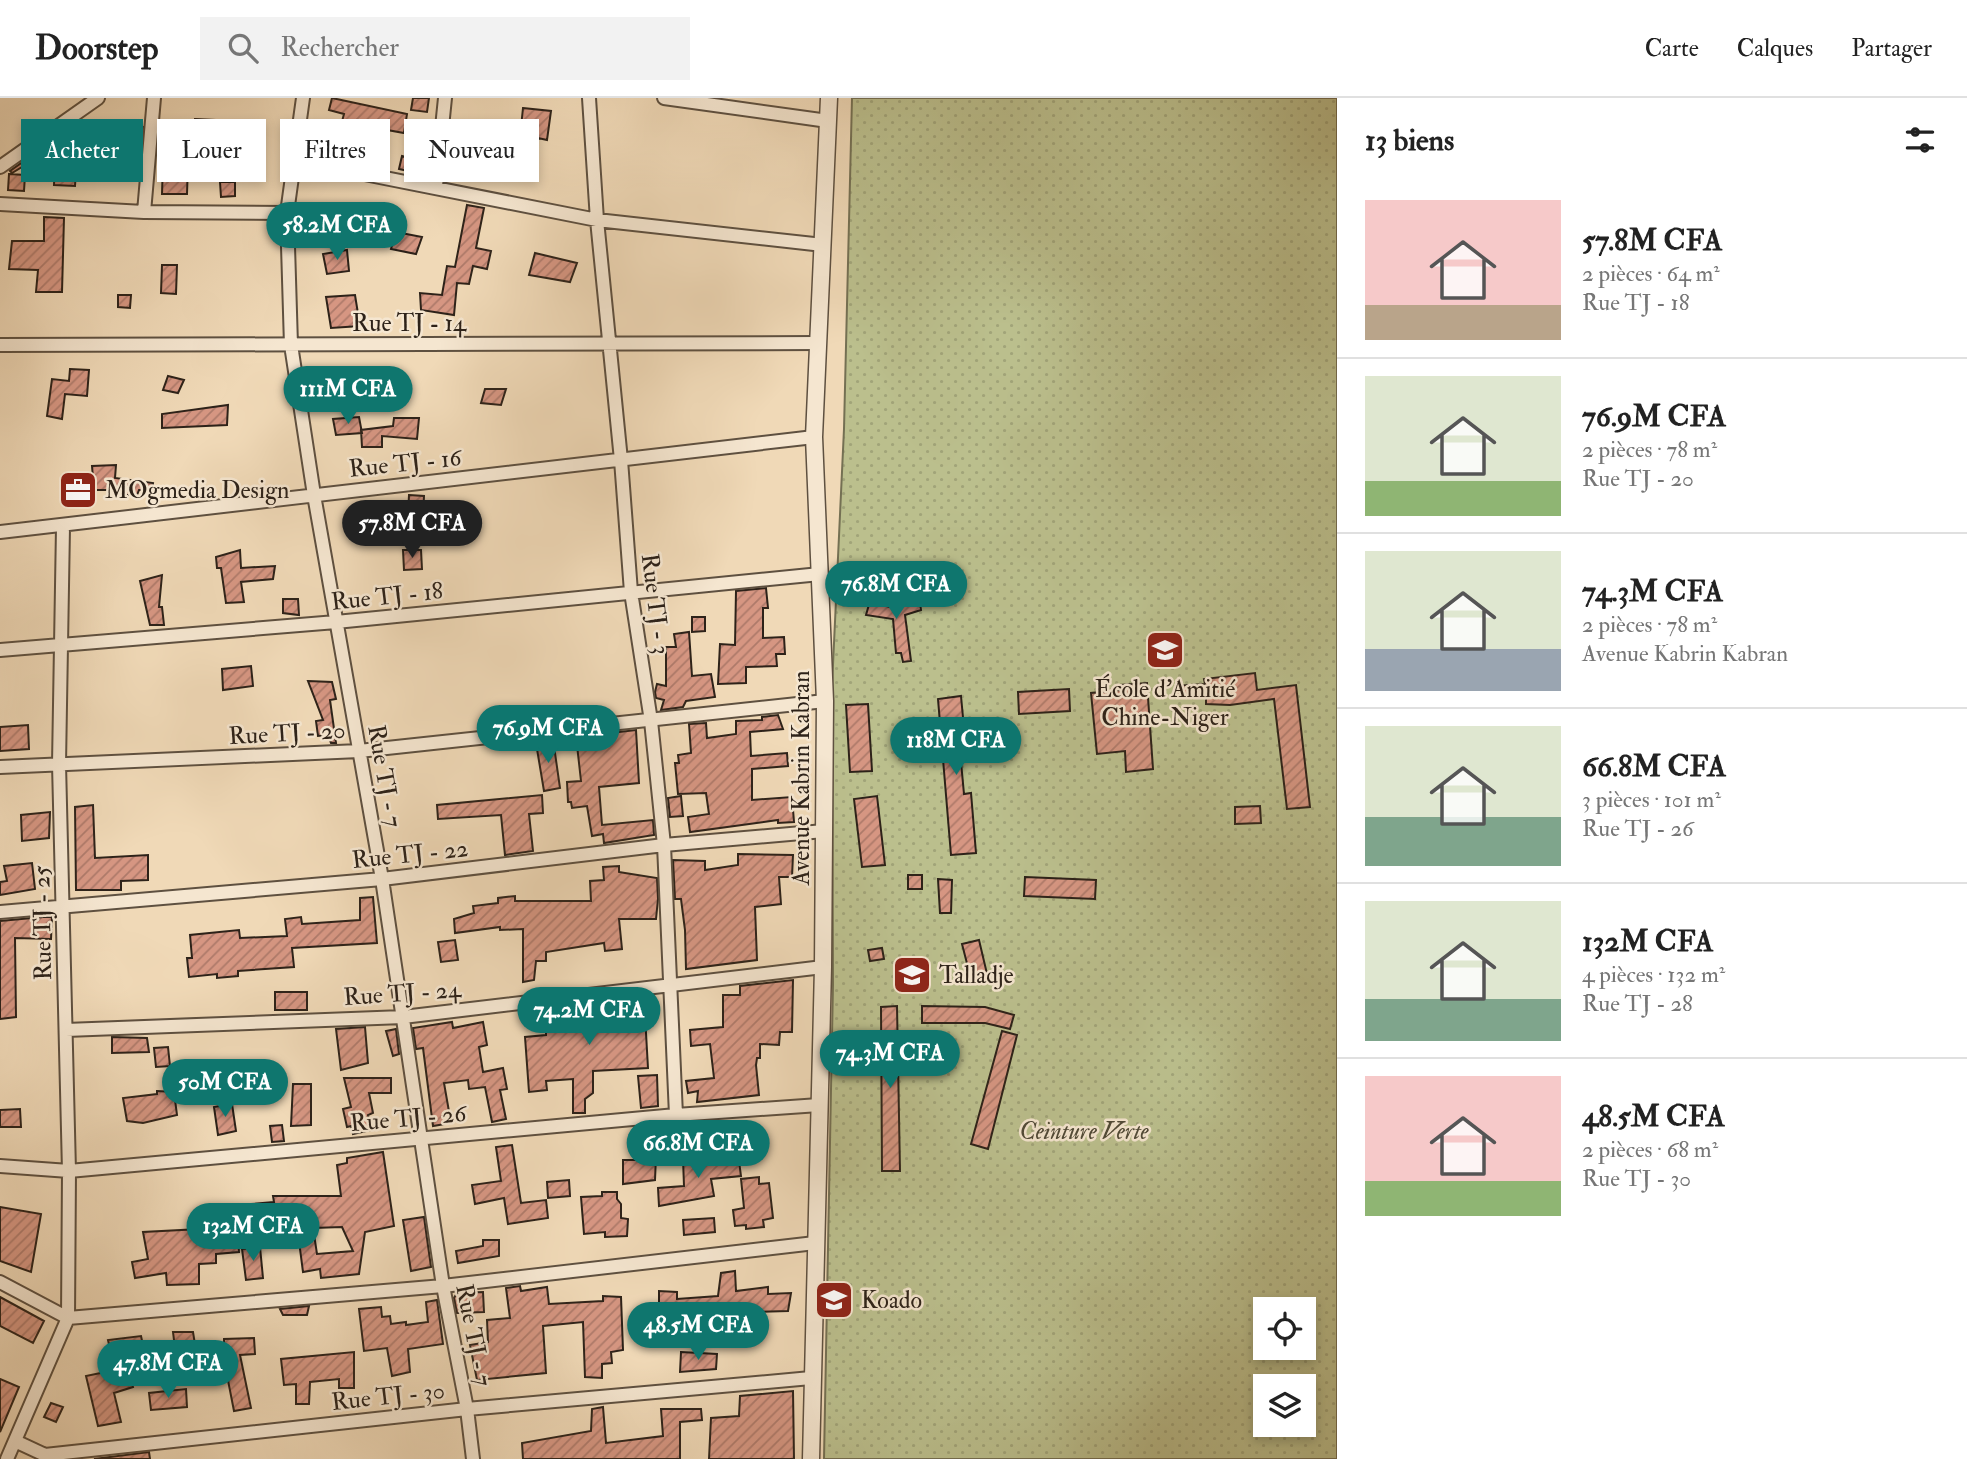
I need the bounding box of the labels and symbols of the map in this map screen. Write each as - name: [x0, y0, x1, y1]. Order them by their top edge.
- pin: 58.2M CFA: [257, 202, 417, 262]
- street label: Rue TJ - 14: [352, 308, 467, 339]
- pin: 111M CFA: [276, 366, 420, 426]
- street label: Rue TJ - 16: [347, 442, 465, 485]
- office icon: MOgmedia Design: [57, 469, 99, 511]
- place label: MOgmedia Design: [105, 475, 289, 506]
- pin: 57.8M CFA: [332, 500, 492, 560]
- street label: Rue TJ - 3: [634, 552, 677, 656]
- pin: 76.8M CFA: [816, 561, 976, 621]
- street label: Rue TJ - 18: [330, 575, 444, 618]
- school or university icon: École d'Amitié Chine-Niger: [1144, 629, 1186, 671]
- street label: Avenue Kabrin Kabran: [786, 670, 817, 887]
- place label: École d'Amitié Chine-Niger: [1095, 673, 1236, 733]
- pin: 76.9M CFA: [468, 706, 628, 765]
- street label: Rue TJ - 20: [228, 715, 346, 752]
- pin: 118M CFA: [884, 718, 1028, 777]
- street label: Rue TJ - 7: [360, 723, 409, 830]
- street label: Rue TJ - 22: [350, 833, 470, 876]
- street label: Rue TJ - 25: [26, 865, 59, 981]
- school or university icon: Talladje: [891, 954, 933, 996]
- place label: Talladje: [939, 960, 1014, 991]
- street label: Rue TJ - 24: [342, 974, 463, 1013]
- pin: 74.2M CFA: [509, 988, 669, 1047]
- pin: 74.3M CFA: [810, 1030, 970, 1090]
- pin: 50M CFA: [160, 1060, 290, 1119]
- street label: Rue TJ - 26: [349, 1098, 469, 1139]
- park label: Ceinture Verte: [1019, 1116, 1150, 1147]
- pin: 66.8M CFA: [618, 1121, 778, 1180]
- pin: 132M CFA: [181, 1204, 325, 1263]
- school or university icon: Koado: [813, 1279, 855, 1321]
- street label: Rue TJ - 7: [448, 1281, 499, 1389]
- place label: Koado: [861, 1285, 922, 1316]
- pin: 48.5M CFA: [618, 1302, 778, 1362]
- pin: 47.8M CFA: [88, 1340, 248, 1400]
- street label: Rue TJ - 30: [330, 1375, 446, 1418]

